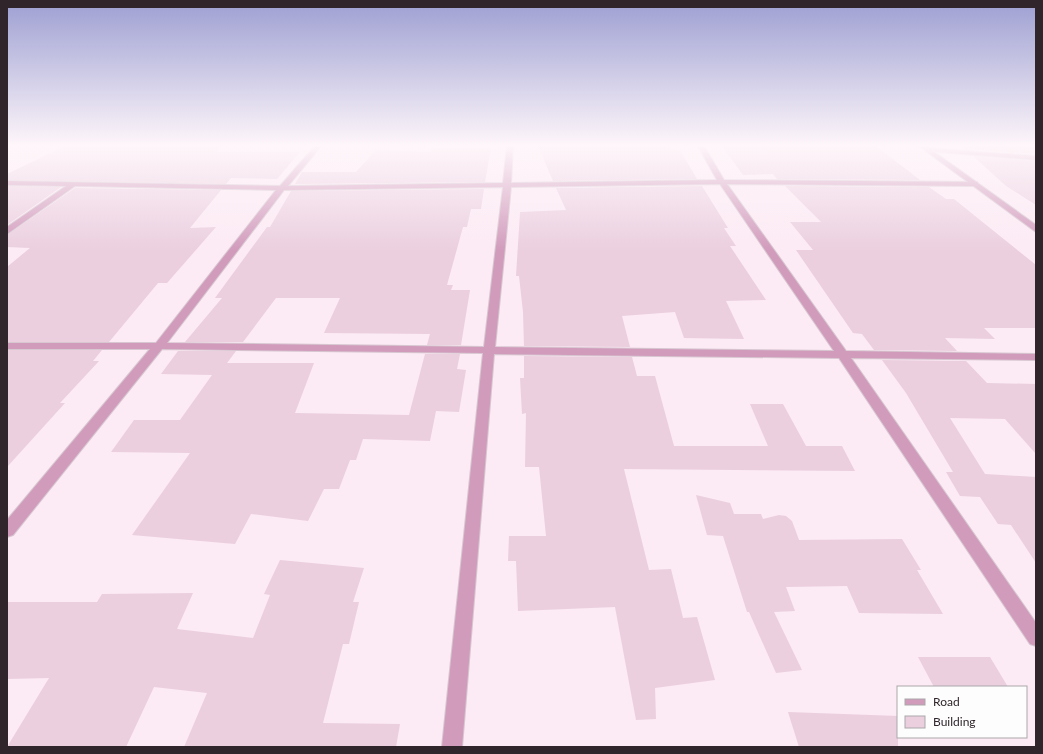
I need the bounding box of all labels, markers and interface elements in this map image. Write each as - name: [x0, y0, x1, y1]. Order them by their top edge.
- legend: [897, 686, 1027, 738]
- text: Road: [933, 694, 960, 709]
- text: Building: [933, 714, 976, 729]

